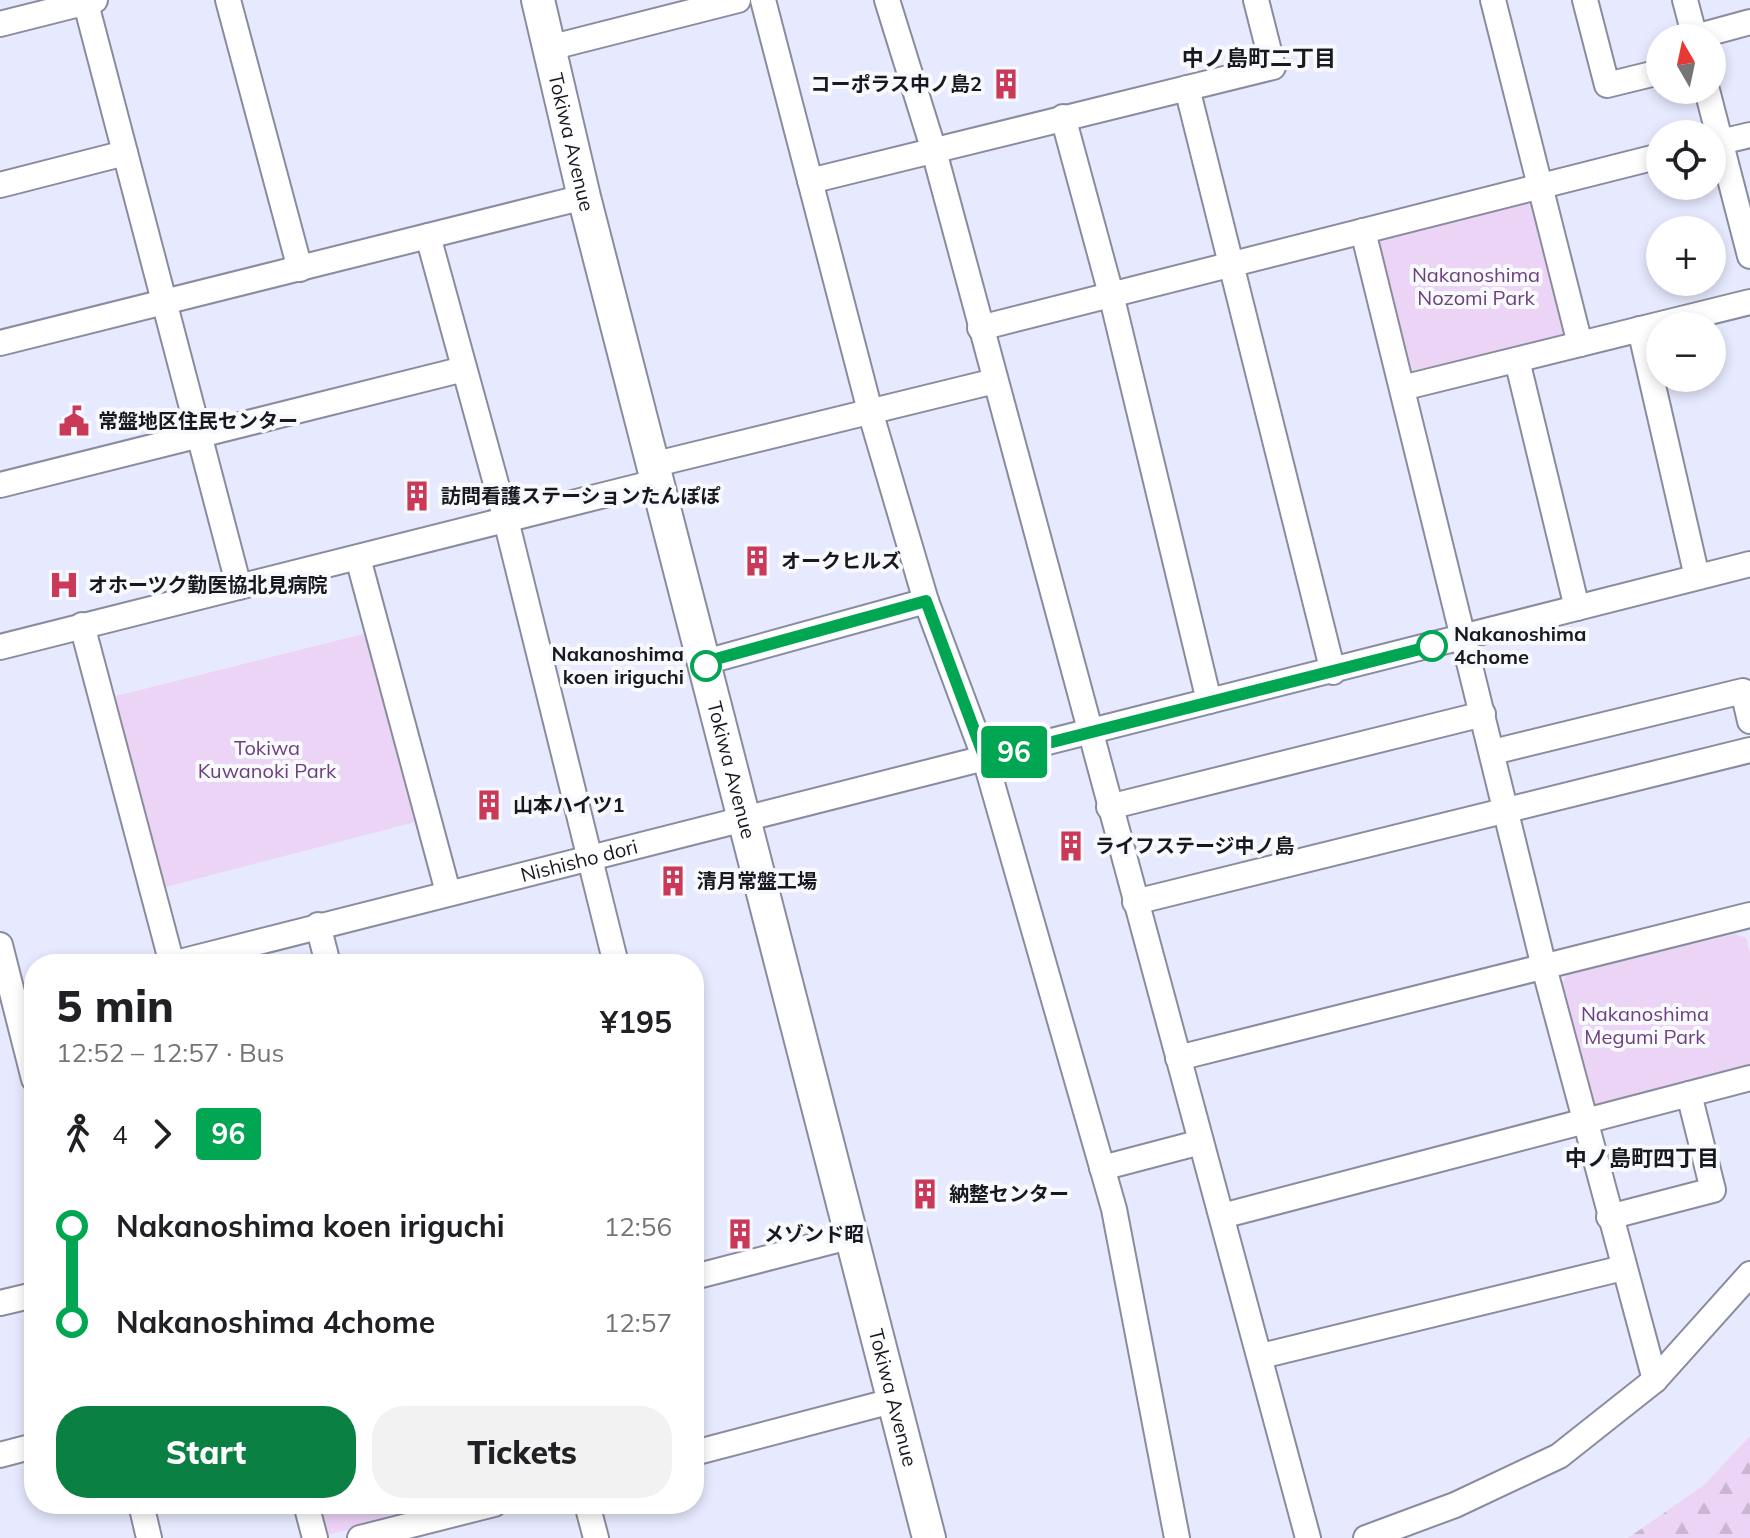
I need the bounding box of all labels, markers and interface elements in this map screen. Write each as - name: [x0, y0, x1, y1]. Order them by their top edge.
- north arrow: [1646, 24, 1726, 104]
- map controls: [1646, 24, 1726, 392]
- district label: 中ノ島町二丁目: [1182, 44, 1336, 72]
- building icon: コーポラス中ノ島2: [989, 67, 1023, 101]
- street label: Tokiwa Avenue: [543, 70, 600, 214]
- place label: コーポラス中ノ島2: [810, 71, 982, 96]
- button: locate: [1646, 120, 1726, 200]
- button: +: [1646, 216, 1726, 296]
- park label: Nakanoshima Nozomi Park: [1412, 262, 1540, 310]
- button: −: [1646, 312, 1726, 392]
- public building icon: 常盤地区住民センター: [57, 404, 91, 438]
- place label: 常盤地区住民センター: [98, 408, 298, 433]
- building icon: 訪問看護ステーションたんぽぽ: [400, 479, 434, 513]
- place label: 訪問看護ステーションたんぽぽ: [441, 483, 721, 508]
- building icon: オークヒルズ: [740, 544, 774, 578]
- place label: オークヒルズ: [781, 548, 901, 573]
- hospital icon: オホーツク勤医協北見病院: [47, 568, 81, 602]
- place label: オホーツク勤医協北見病院: [88, 572, 328, 597]
- place label: Nakanoshima 4chome: [1454, 621, 1586, 669]
- marker: Nakanoshima 4chome: [1417, 631, 1447, 661]
- place label: Nakanoshima koen iriguchi: [552, 641, 684, 689]
- marker: Nakanoshima koen iriguchi: [691, 651, 721, 681]
- street label: Tokiwa Avenue: [702, 698, 762, 841]
- line badge: 96: [978, 726, 1050, 778]
- text: 96: [997, 734, 1031, 769]
- park label: Tokiwa Kuwanoki Park: [198, 735, 337, 783]
- building icon: 山本ハイツ1: [472, 788, 506, 822]
- place label: 山本ハイツ1: [513, 792, 625, 817]
- building icon: ライフステージ中ノ島: [1054, 829, 1088, 863]
- street label: Nishisho dori: [518, 833, 640, 887]
- place label: ライフステージ中ノ島: [1095, 833, 1295, 858]
- building icon: 清月常盤工場: [656, 864, 690, 898]
- place label: 清月常盤工場: [697, 868, 817, 893]
- text: 5 min: [56, 978, 174, 1033]
- park label: Nakanoshima Megumi Park: [1581, 1001, 1709, 1049]
- text: ¥195: [600, 1003, 672, 1041]
- text: 12:52 – 12:57 · Bus: [56, 1036, 285, 1069]
- icon: walk: [56, 1112, 100, 1156]
- icon: forward: [140, 1112, 184, 1156]
- text: 96: [212, 1116, 245, 1151]
- text: 4: [112, 1118, 128, 1151]
- district label: 中ノ島町四丁目: [1565, 1144, 1719, 1172]
- building icon: 納整センター: [908, 1177, 942, 1211]
- place label: 納整センター: [949, 1181, 1069, 1206]
- text: Nakanoshima koen iriguchi: [116, 1207, 505, 1245]
- text: 12:56: [604, 1210, 672, 1243]
- building icon: メゾンド昭: [723, 1217, 757, 1251]
- place label: メゾンド昭: [764, 1221, 864, 1246]
- text: Nakanoshima 4chome: [116, 1303, 435, 1341]
- text: 12:57: [604, 1306, 672, 1339]
- street label: Tokiwa Avenue: [864, 1326, 923, 1469]
- button: Start: [56, 1406, 356, 1498]
- button: Tickets: [372, 1406, 672, 1498]

